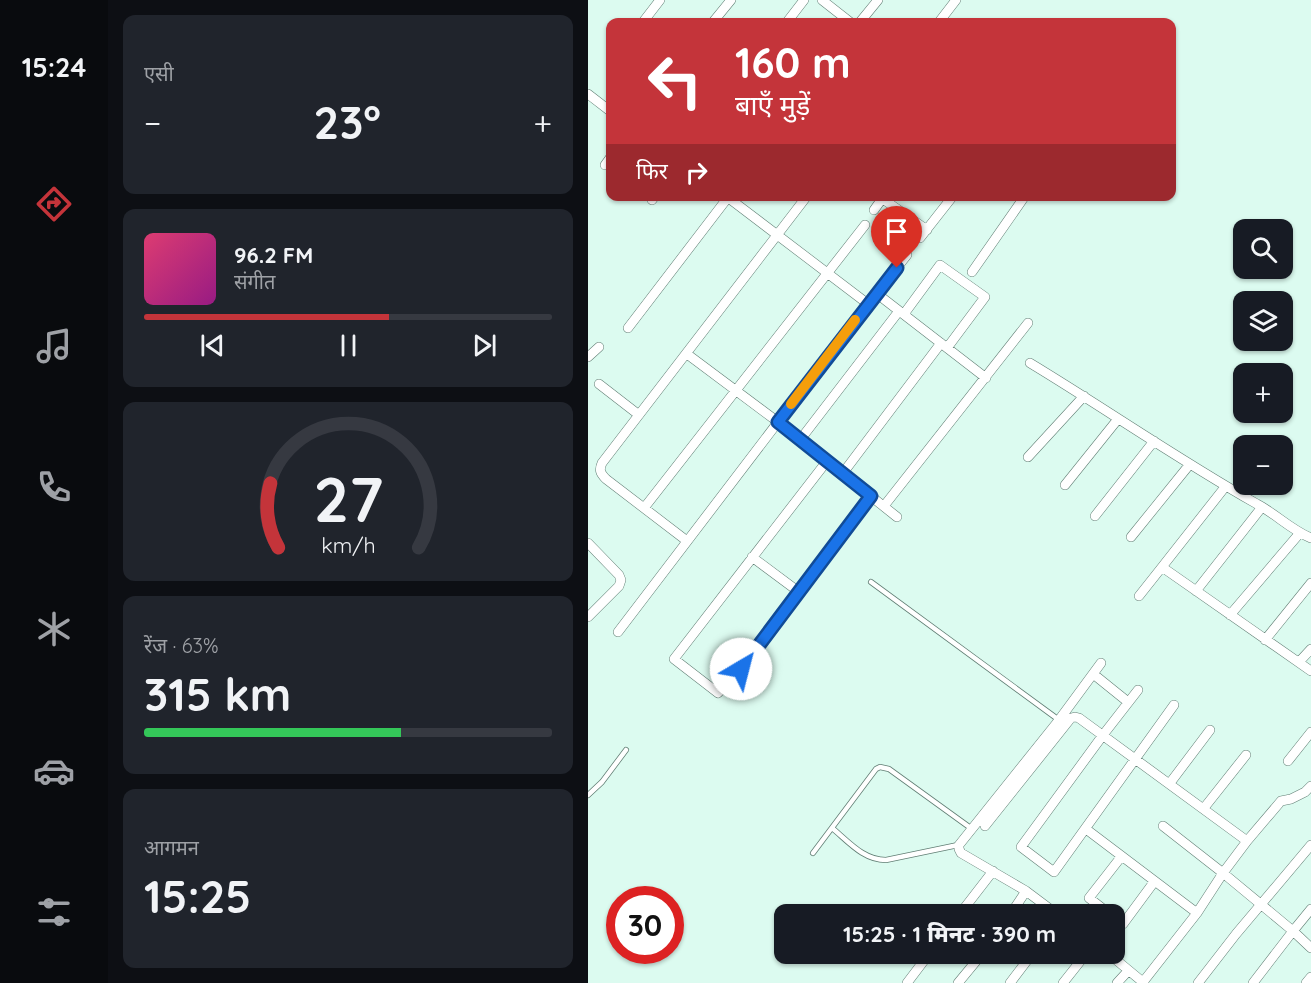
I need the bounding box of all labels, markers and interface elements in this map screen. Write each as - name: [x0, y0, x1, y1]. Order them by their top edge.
- text: 160 m: [735, 36, 851, 89]
- icon: left: [636, 42, 714, 120]
- text: 15:24: [22, 50, 86, 84]
- text: एसी: [144, 61, 174, 86]
- text: बाएँ मुड़ें: [735, 88, 810, 122]
- text: 23°: [314, 94, 381, 150]
- text: −: [144, 102, 161, 143]
- text: +: [533, 102, 552, 143]
- icon: right: [680, 156, 713, 189]
- text: फिर: [636, 157, 668, 185]
- icon: directions: [33, 183, 75, 225]
- pin: [871, 206, 922, 268]
- icon: arrive: [880, 215, 913, 248]
- map controls: [1233, 219, 1293, 495]
- button: search: [1233, 219, 1293, 279]
- text: 96.2 FM: [234, 241, 313, 269]
- text: संगीत: [234, 269, 275, 294]
- button: layers: [1233, 291, 1293, 351]
- icon: music: [33, 325, 75, 367]
- icon: previous: [196, 329, 229, 362]
- icon: pause: [332, 329, 365, 362]
- icon: next: [468, 329, 501, 362]
- button: +: [1233, 363, 1293, 423]
- button: −: [1233, 435, 1293, 495]
- text: 27: [313, 461, 383, 539]
- icon: phone: [33, 466, 75, 508]
- text: km/h: [321, 533, 375, 559]
- icon: climate: [33, 608, 75, 650]
- text: रेंज · 63%: [144, 633, 219, 658]
- position arrow: [709, 637, 773, 701]
- text: 315 km: [144, 666, 291, 722]
- icon: car: [33, 750, 75, 792]
- text: आगमन: [144, 835, 199, 860]
- text: 15:25: [144, 868, 251, 924]
- speed limit sign: 30: [606, 886, 684, 964]
- icon: filters: [33, 891, 75, 933]
- text: 15:25 · 1 मिनट · 390 m: [843, 920, 1056, 948]

